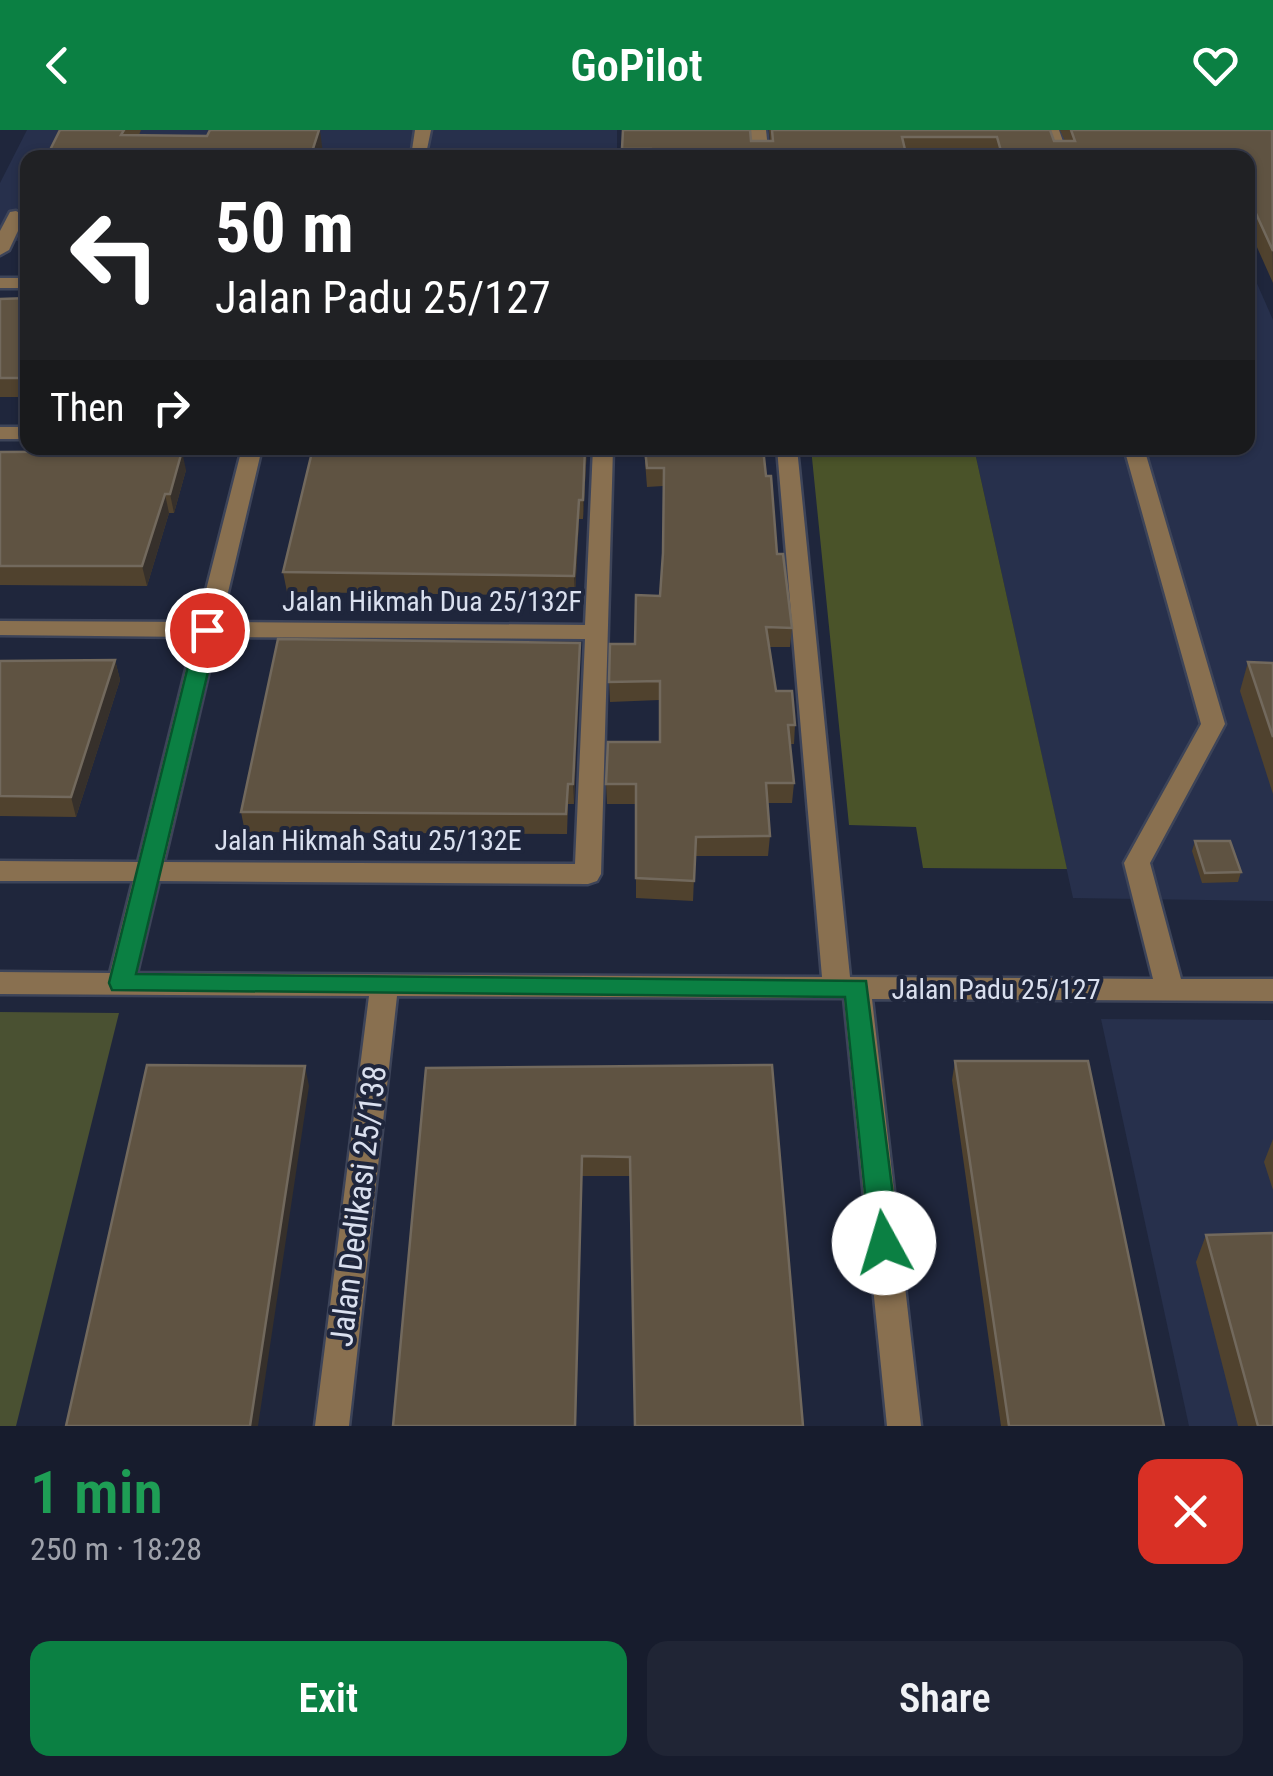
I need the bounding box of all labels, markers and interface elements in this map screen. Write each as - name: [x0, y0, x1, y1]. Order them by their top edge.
- icon: back: [30, 38, 85, 93]
- icon: heart: [1188, 38, 1243, 93]
- text: GoPilot: [570, 39, 703, 92]
- text: 50 m: [215, 187, 354, 269]
- icon: left: [50, 190, 180, 320]
- text: Jalan Padu 25/127: [215, 271, 551, 324]
- icon: right: [144, 380, 199, 435]
- text: Then: [50, 386, 124, 430]
- street label: Jalan Hikmah Dua 25/132F: [282, 585, 582, 618]
- pin: [165, 588, 250, 673]
- icon: arrive: [180, 603, 235, 658]
- street label: Jalan Hikmah Satu 25/132E: [214, 824, 522, 857]
- street label: Jalan Padu 25/127: [892, 973, 1100, 1006]
- street label: Jalan Dedikasi 25/138: [322, 1063, 394, 1349]
- position arrow: [832, 1191, 936, 1295]
- text: 1 min: [30, 1457, 163, 1528]
- button: close: [1138, 1459, 1243, 1564]
- text: 250 m · 18:28: [30, 1530, 202, 1568]
- button: Exit: [30, 1641, 627, 1756]
- button: Share: [647, 1641, 1243, 1756]

